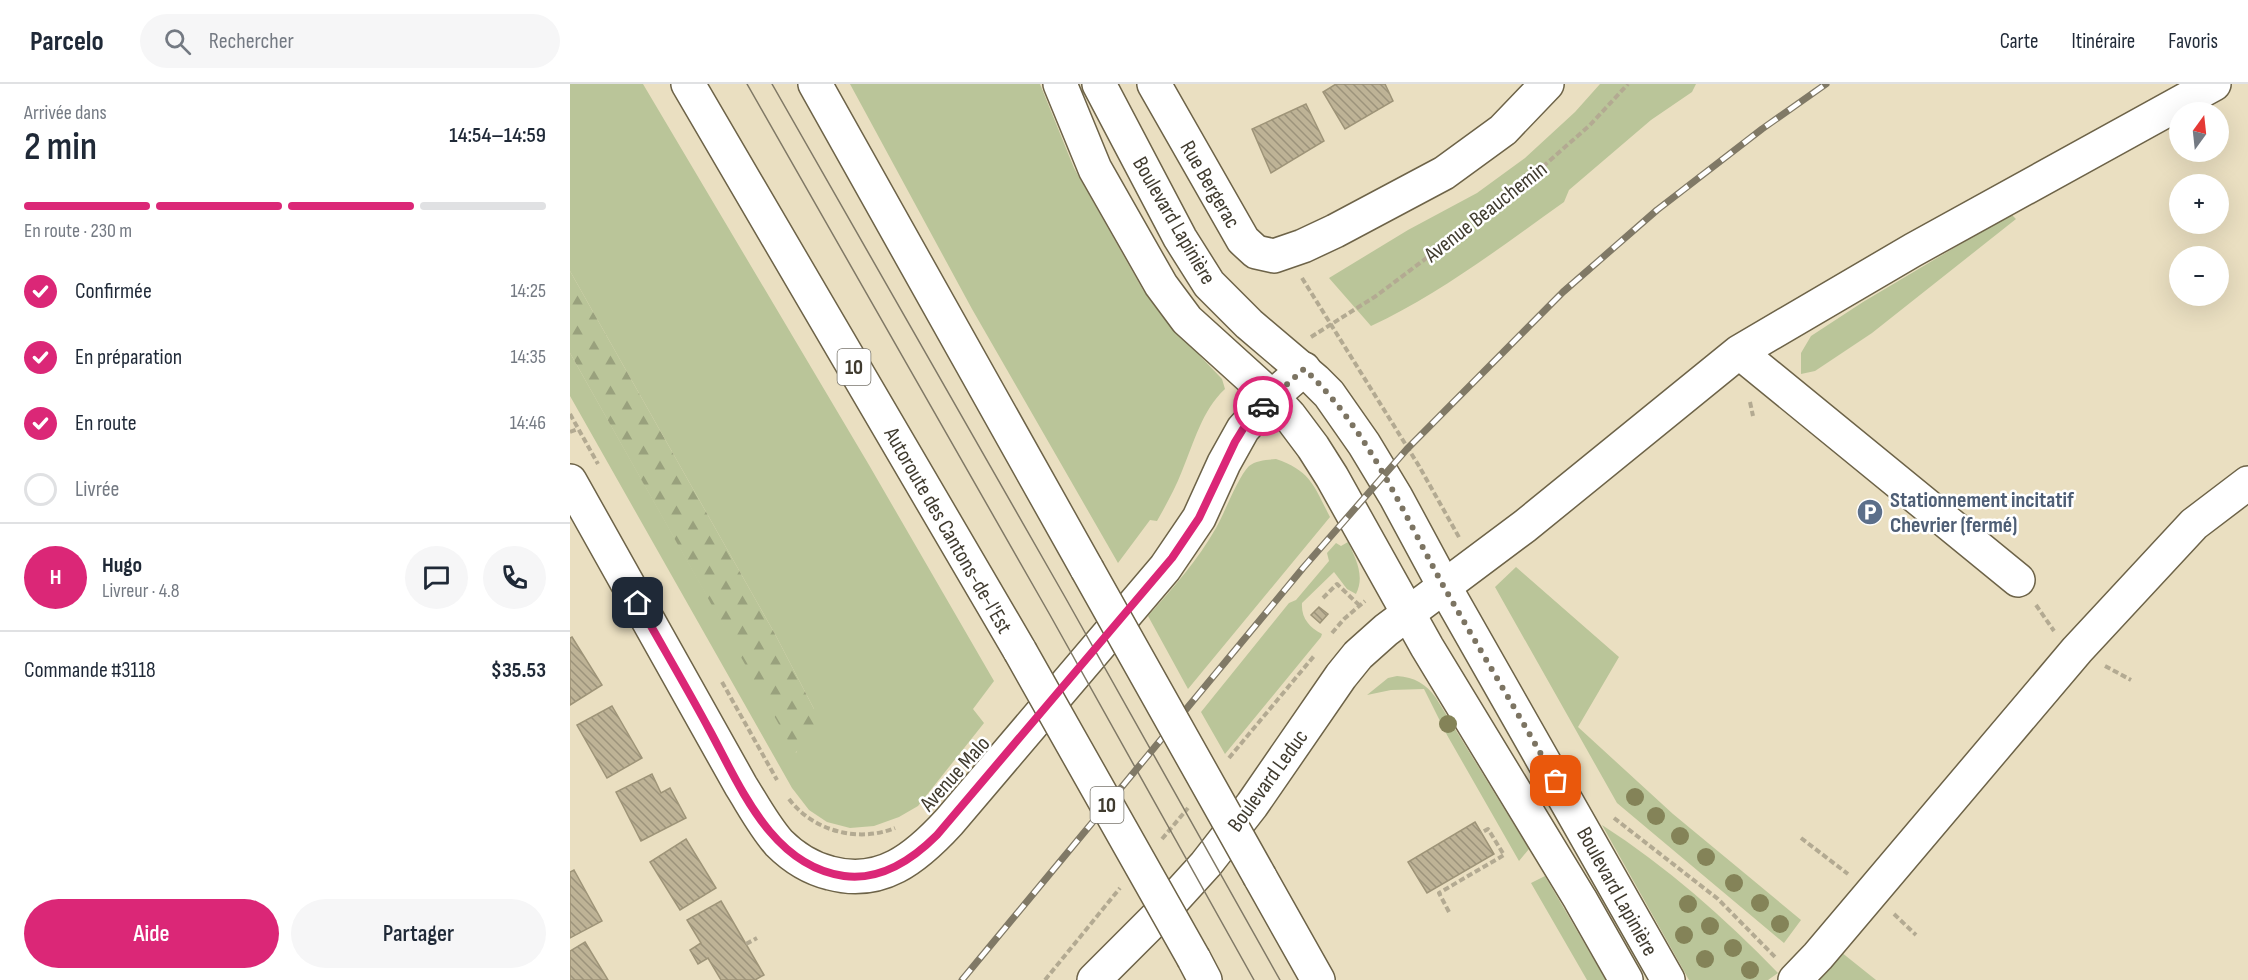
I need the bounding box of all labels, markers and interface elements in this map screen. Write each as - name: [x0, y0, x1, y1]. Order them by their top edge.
- search box: [140, 14, 560, 68]
- text: Parcelo: [30, 25, 104, 58]
- icon: search: [161, 25, 194, 58]
- text: Rechercher: [209, 28, 294, 55]
- text: Carte: [2000, 29, 2039, 54]
- text: Itinéraire: [2072, 29, 2135, 54]
- text: Favoris: [2168, 29, 2218, 54]
- text: Arrivée dans: [24, 101, 107, 125]
- north arrow: [2169, 102, 2229, 162]
- map controls: [2169, 102, 2229, 306]
- text: 14:54–14:59: [449, 122, 546, 149]
- text: 2 min: [24, 124, 97, 171]
- street label: Rue Bergerac: [1174, 136, 1246, 233]
- street label: Boulevard Lapinière: [1126, 152, 1221, 289]
- street label: Avenue Beauchemin: [1418, 156, 1553, 269]
- button: +: [2169, 174, 2229, 234]
- text: En route · 230 m: [24, 219, 132, 243]
- button: −: [2169, 246, 2229, 306]
- icon: check: [24, 275, 57, 308]
- text: Confirmée: [75, 278, 152, 305]
- text: 14:25: [511, 279, 546, 303]
- icon: check: [24, 341, 57, 374]
- text: En préparation: [75, 344, 182, 371]
- text: 14:35: [510, 345, 546, 369]
- road number: 10: [838, 349, 870, 385]
- courier: [1233, 376, 1293, 436]
- icon: car: [1247, 390, 1280, 423]
- icon: check: [24, 407, 57, 440]
- text: En route: [75, 410, 137, 437]
- text: 14:46: [510, 411, 546, 435]
- street label: Autoroute des Cantons-de-l'Est: [877, 422, 1018, 639]
- text: Livrée: [75, 476, 119, 503]
- place label: Stationnement incitatif Chevrier (fermé): [1890, 487, 2075, 539]
- parking icon: Stationnement incitatif Chevrier (fermé): [1855, 497, 1885, 527]
- button: chat: [405, 546, 468, 609]
- button: phone: [483, 546, 546, 609]
- text: Hugo: [102, 552, 142, 579]
- text: H: [50, 564, 61, 591]
- pin: [612, 577, 663, 628]
- text: Livreur · 4.8: [102, 579, 180, 603]
- icon: home: [621, 586, 654, 619]
- text: Commande #3118: [24, 657, 156, 684]
- text: $35.53: [491, 657, 546, 684]
- street label: Boulevard Leduc: [1222, 724, 1314, 837]
- street label: Avenue Malo: [914, 731, 996, 818]
- pin: [1530, 755, 1581, 806]
- icon: bag: [1539, 764, 1572, 797]
- road number: 10: [1090, 787, 1124, 823]
- street label: Boulevard Lapinière: [1570, 823, 1663, 961]
- button: Aide: [24, 899, 279, 968]
- button: Partager: [291, 899, 546, 968]

